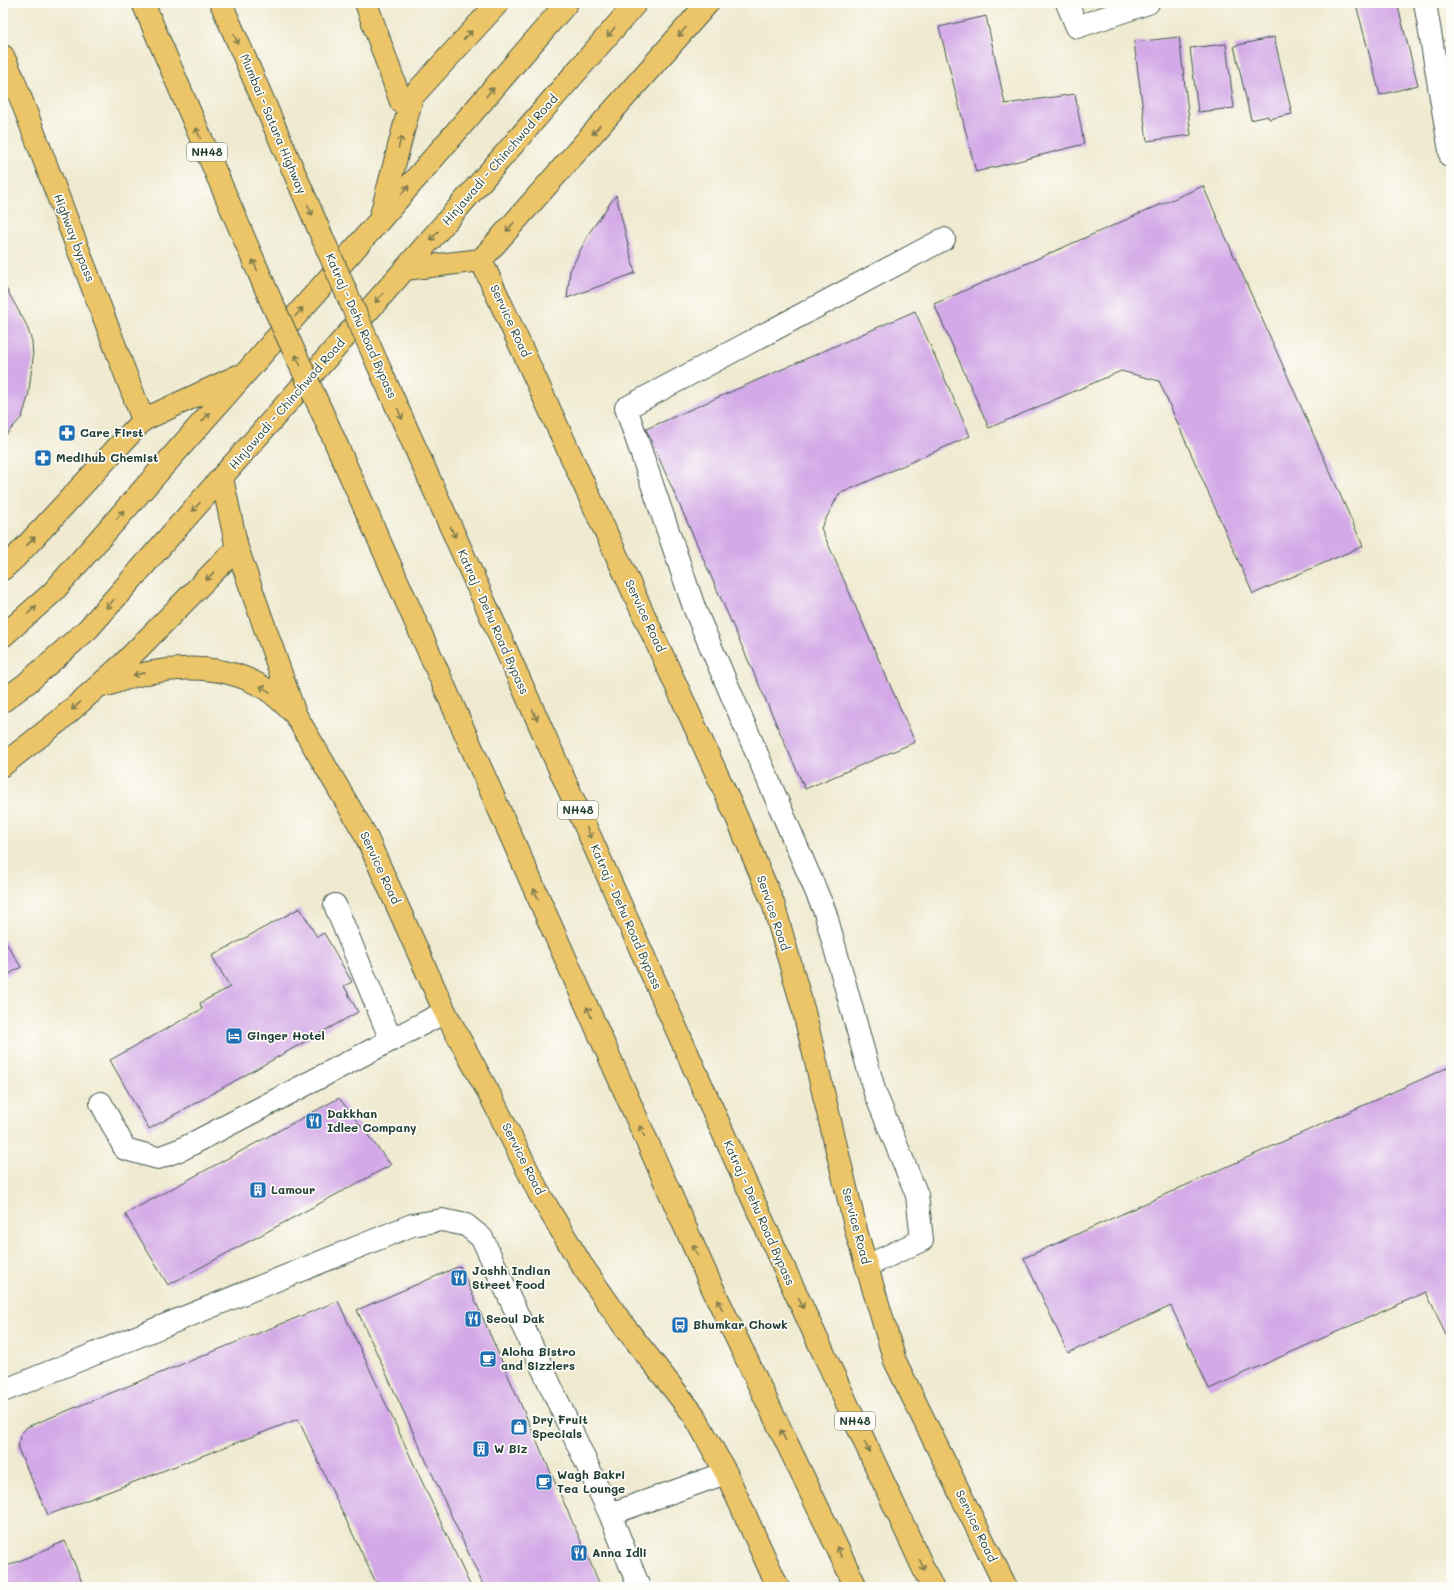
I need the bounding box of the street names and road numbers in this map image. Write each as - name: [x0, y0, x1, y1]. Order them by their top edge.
- street label: Mumbai - Satara Highway: [237, 51, 311, 196]
- street label: Hinjawadi - Chinchwad Road: [438, 90, 561, 228]
- road number: NH48: [187, 143, 227, 161]
- street label: Highway bypass: [51, 191, 99, 284]
- street label: Katraj - Dehu Road Bypass: [323, 251, 401, 401]
- street label: Service Road: [487, 282, 535, 360]
- street label: Hinjawadi - Chinchwad Road: [225, 334, 348, 472]
- street label: Katraj - Dehu Road Bypass: [455, 547, 533, 697]
- street label: Service Road: [622, 577, 670, 655]
- road number: NH48: [558, 801, 598, 819]
- street label: Service Road: [357, 829, 405, 907]
- street label: Katraj - Dehu Road Bypass: [588, 842, 666, 992]
- street label: Service Road: [754, 873, 794, 953]
- street label: Service Road: [499, 1120, 549, 1197]
- street label: Katraj - Dehu Road Bypass: [721, 1138, 799, 1288]
- street label: Service Road: [839, 1186, 875, 1266]
- road number: NH48: [835, 1412, 875, 1430]
- street label: Service Road: [953, 1487, 1001, 1565]

